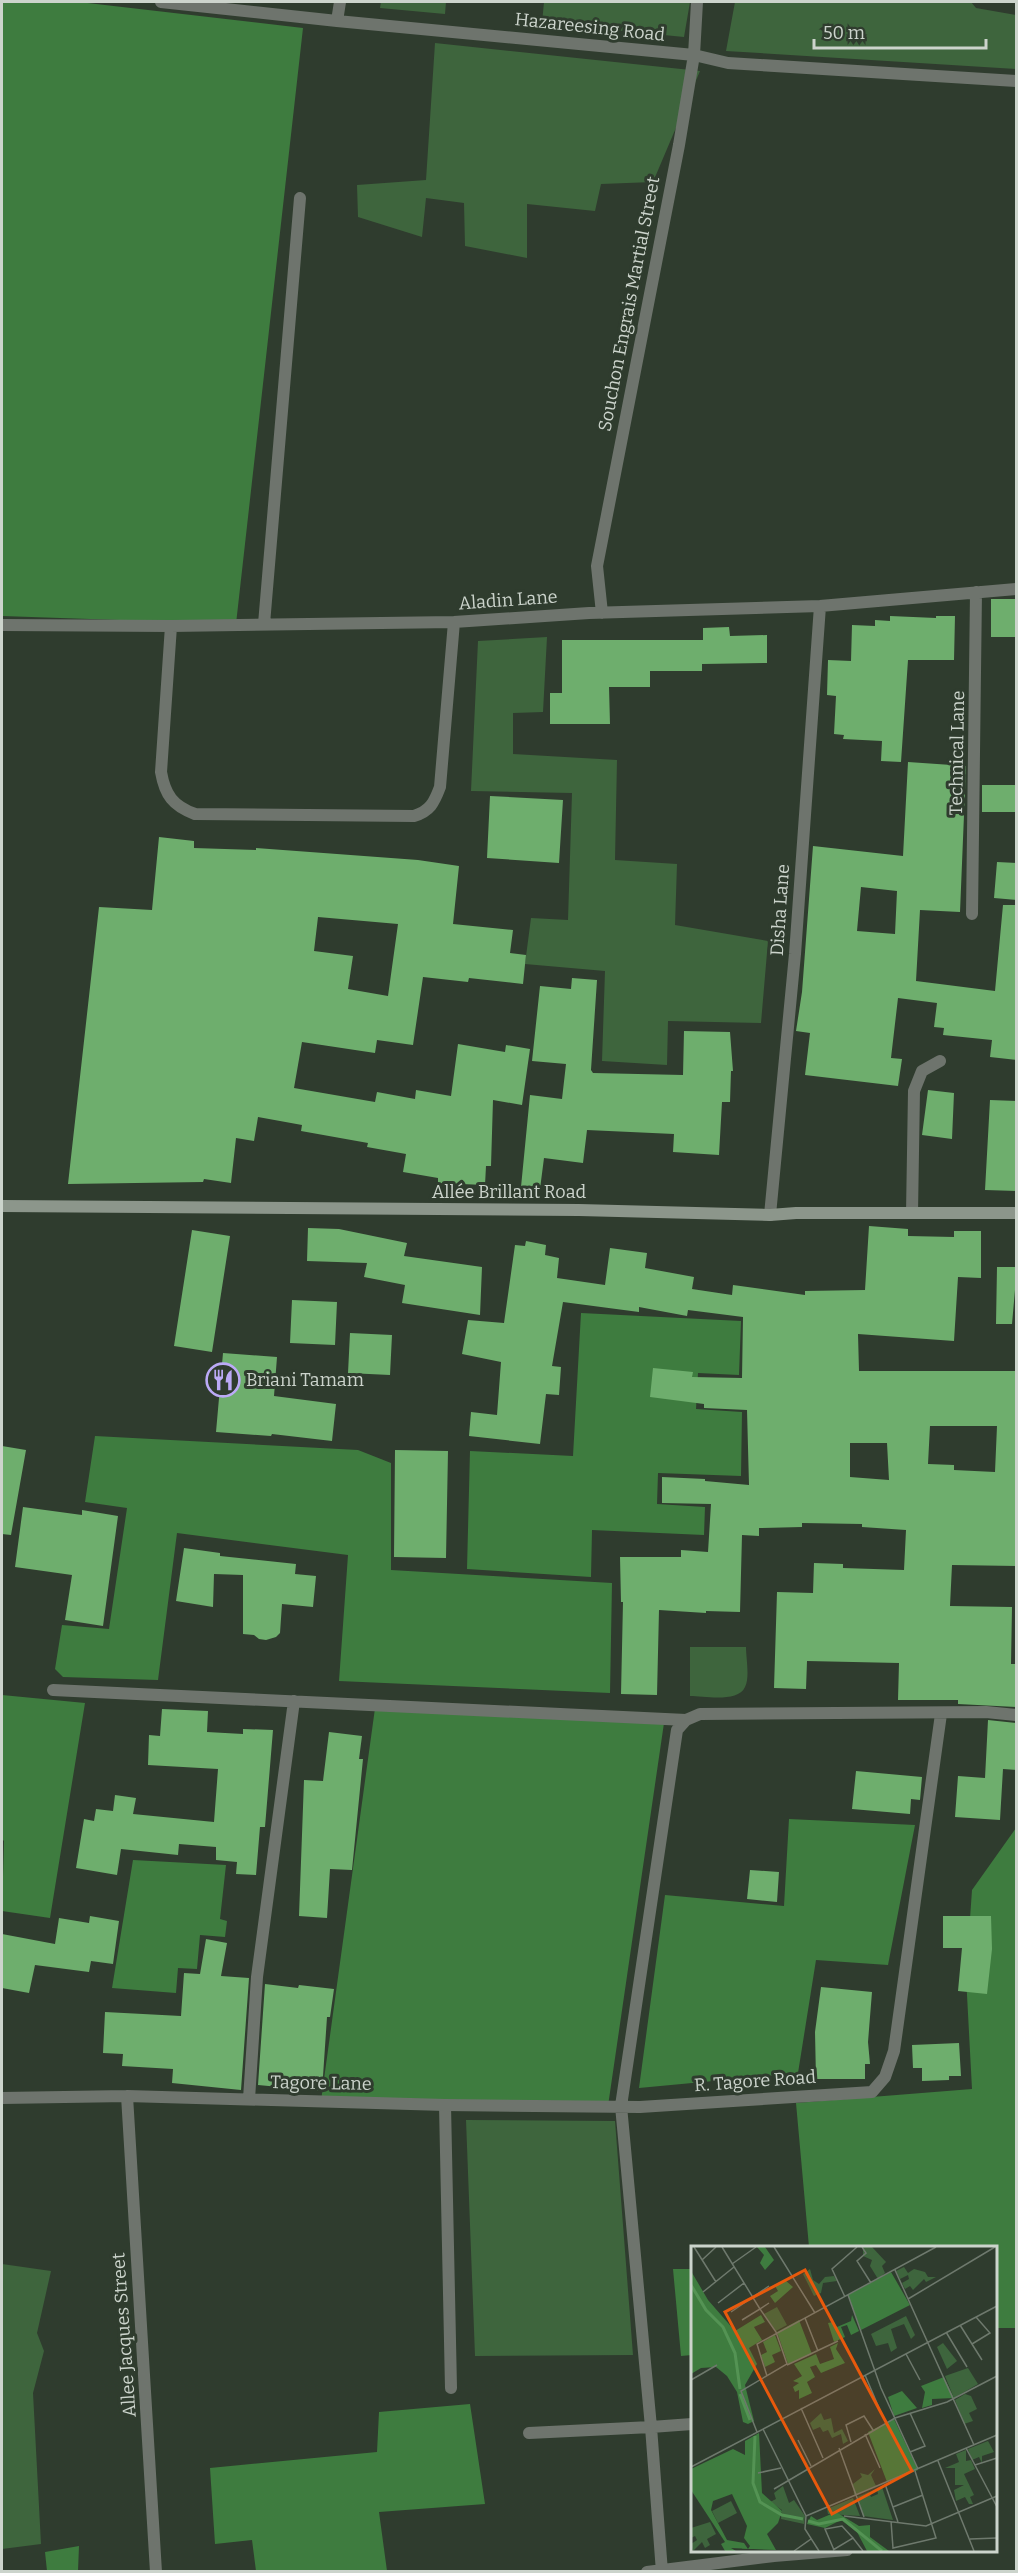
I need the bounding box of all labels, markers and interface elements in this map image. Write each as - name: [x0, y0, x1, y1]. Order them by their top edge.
- street label: Hazareesing Road: [514, 8, 667, 46]
- scale bar: [814, 12, 986, 50]
- text: 50 m: [823, 22, 865, 44]
- street label: Souchon Engrais Martial Street: [593, 174, 665, 433]
- street label: Aladin Lane: [458, 586, 558, 614]
- street label: Technical Lane: [945, 690, 969, 816]
- street label: Disha Lane: [766, 863, 794, 957]
- street label: Allée Brillant Road: [432, 1181, 586, 1203]
- restaurant icon: Briani Tamam: [205, 1362, 241, 1398]
- place label: Briani Tamam: [246, 1369, 364, 1391]
- street label: R. Tagore Road: [693, 2066, 817, 2096]
- street label: Tagore Lane: [270, 2071, 372, 2095]
- inset map: [691, 2246, 997, 2552]
- street label: Allee Jacques Street: [107, 2251, 141, 2418]

